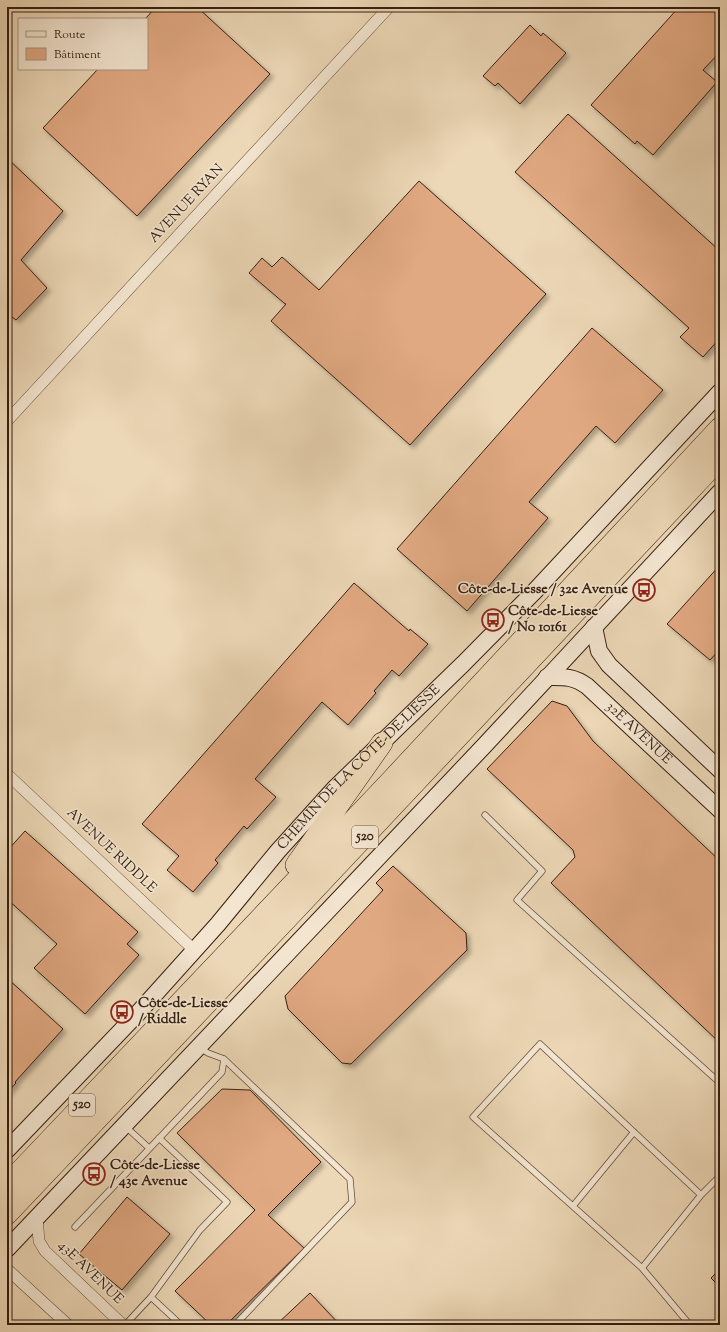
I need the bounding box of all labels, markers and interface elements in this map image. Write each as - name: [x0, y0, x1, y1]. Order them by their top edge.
- legend: [18, 18, 148, 70]
- text: Route: [54, 26, 86, 44]
- text: Bâtiment: [54, 46, 101, 64]
- street label: AVENUE RYAN: [145, 160, 229, 248]
- bus stop icon: Côte-de-Liesse / 32e Avenue: [631, 577, 657, 603]
- place label: Côte-de-Liesse / 32e Avenue: [458, 580, 628, 600]
- place label: Côte-de-Liesse / No 10161: [508, 602, 598, 638]
- bus stop icon: Côte-de-Liesse / No 10161: [480, 607, 506, 633]
- street label: CHEMIN DE LA CÔTE-DE-LIESSE: [273, 680, 446, 855]
- street label: 32E AVENUE: [601, 698, 676, 770]
- street label: AVENUE RIDDLE: [61, 804, 161, 899]
- road number: 520: [352, 826, 378, 848]
- place label: Côte-de-Liesse / Riddle: [138, 994, 228, 1030]
- bus stop icon: Côte-de-Liesse / Riddle: [109, 999, 135, 1025]
- road number: 520: [69, 1094, 95, 1116]
- place label: Côte-de-Liesse / 43e Avenue: [110, 1156, 200, 1192]
- bus stop icon: Côte-de-Liesse / 43e Avenue: [81, 1161, 107, 1187]
- street label: 43E AVENUE: [53, 1237, 128, 1310]

